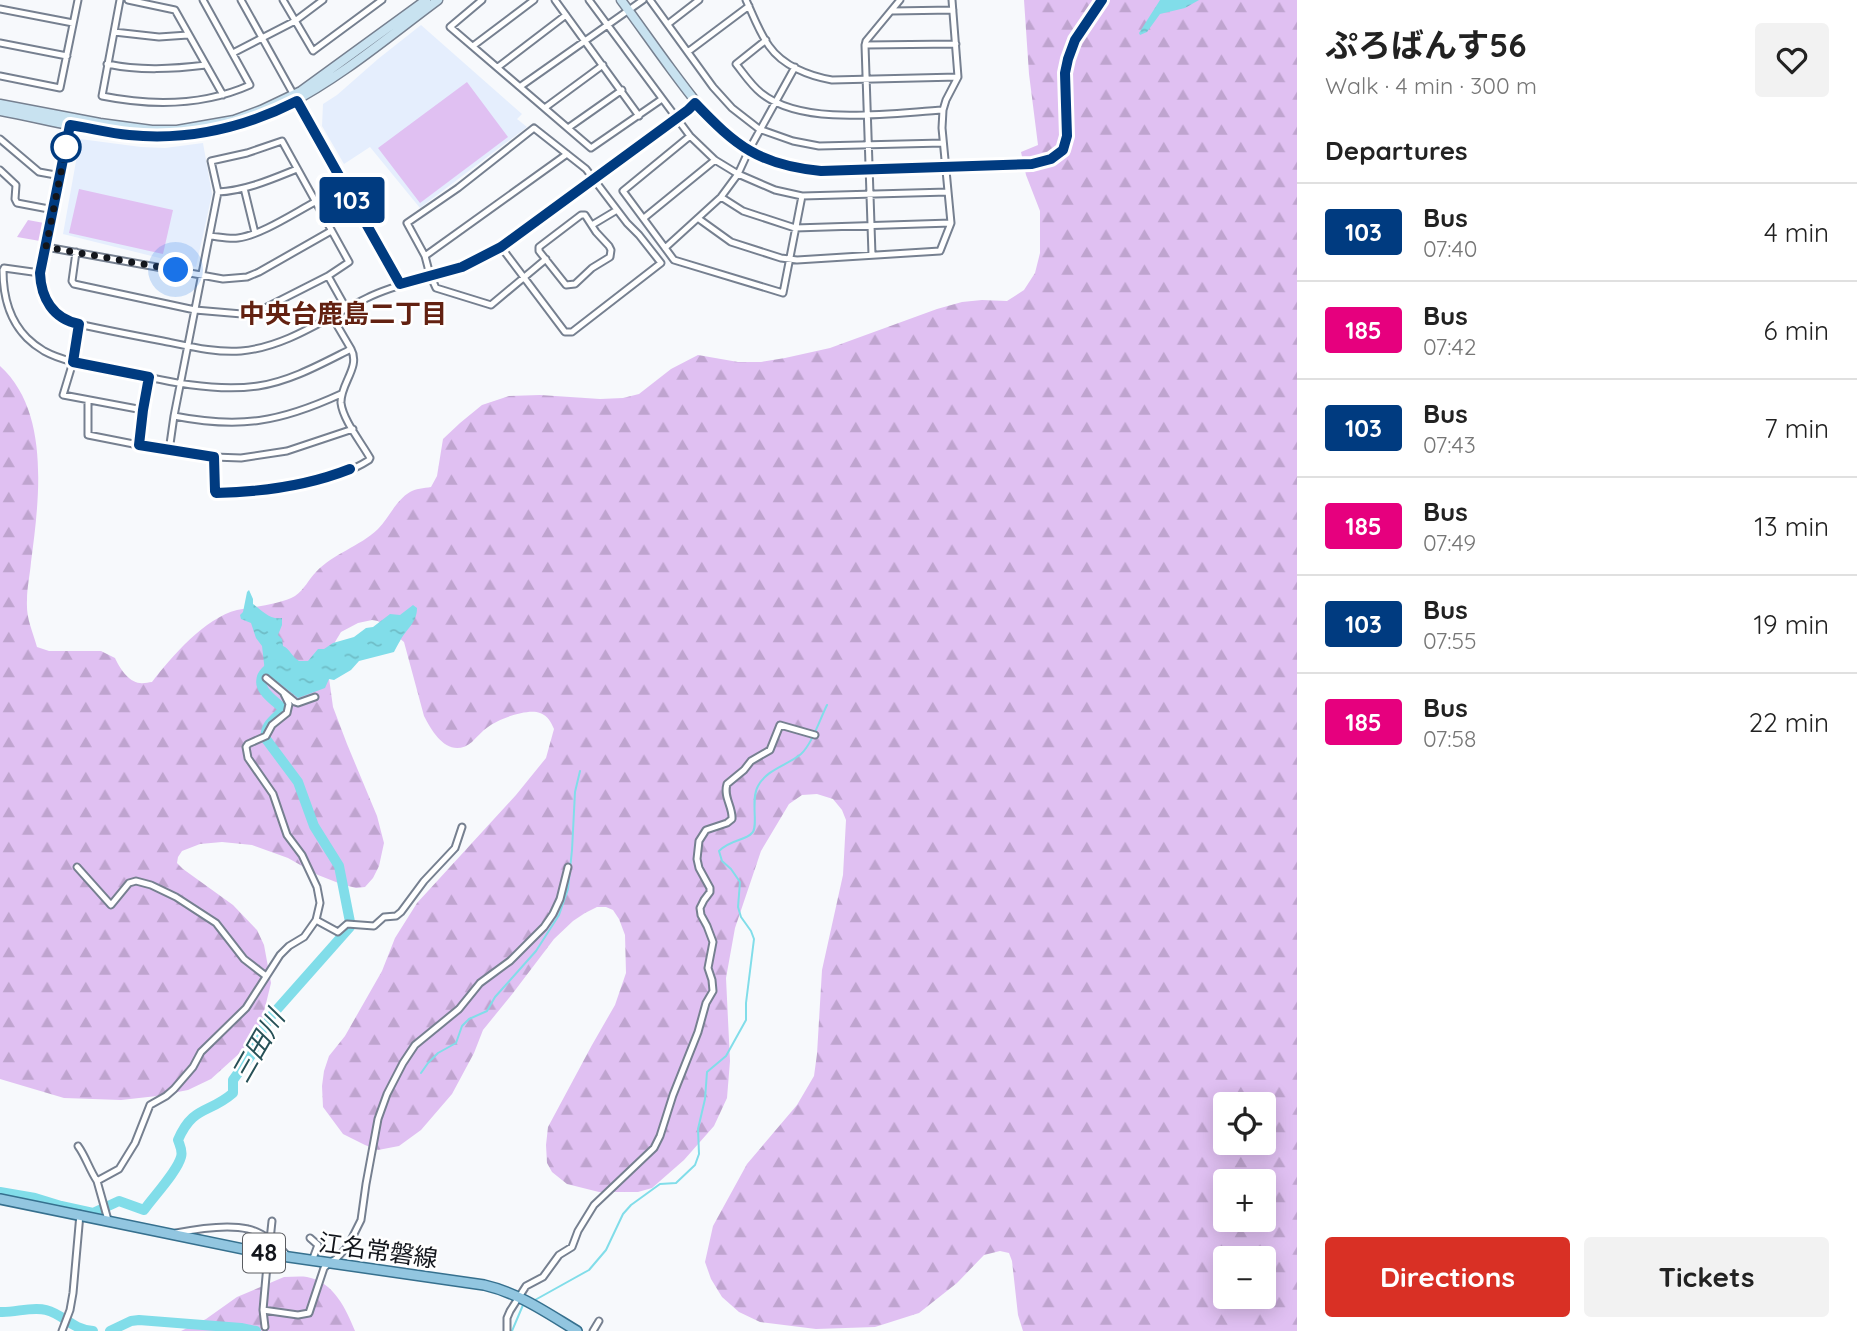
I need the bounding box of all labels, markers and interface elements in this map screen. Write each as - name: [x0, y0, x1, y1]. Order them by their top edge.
- button: heart: [1755, 23, 1829, 97]
- text: ぷろばんす56: [1325, 24, 1527, 65]
- text: Walk · 4 min · 300 m: [1325, 71, 1537, 100]
- unlabelled marker: [51, 132, 81, 162]
- text: Departures: [1325, 134, 1468, 167]
- line badge: 103: [312, 177, 392, 223]
- text: 103: [334, 185, 370, 215]
- text: Bus: [1423, 201, 1468, 234]
- text: 4 min: [1764, 216, 1829, 249]
- text: 103: [1345, 217, 1382, 247]
- text: 07:40: [1423, 234, 1477, 263]
- your location: [158, 252, 193, 287]
- district label: 中央台鹿島二丁目: [239, 297, 447, 330]
- text: Bus: [1423, 299, 1468, 332]
- text: 6 min: [1764, 314, 1829, 347]
- text: 185: [1345, 315, 1382, 345]
- text: 07:42: [1423, 332, 1476, 361]
- text: Bus: [1423, 397, 1468, 430]
- text: 7 min: [1764, 412, 1829, 445]
- text: 103: [1345, 413, 1382, 443]
- text: 07:43: [1423, 430, 1476, 459]
- text: Bus: [1423, 495, 1468, 528]
- text: 13 min: [1754, 510, 1829, 543]
- text: 185: [1345, 511, 1382, 541]
- text: 07:49: [1423, 528, 1476, 557]
- text: Bus: [1423, 593, 1468, 626]
- text: 19 min: [1753, 608, 1829, 641]
- text: 103: [1345, 609, 1382, 639]
- text: 07:55: [1423, 626, 1477, 655]
- text: Bus: [1423, 691, 1468, 724]
- text: 22 min: [1749, 706, 1829, 739]
- text: 185: [1345, 707, 1382, 737]
- text: 07:58: [1423, 724, 1476, 753]
- water label: 三田川: [224, 1001, 293, 1088]
- map controls: [1213, 1092, 1276, 1309]
- button: locate: [1213, 1092, 1276, 1155]
- button: +: [1213, 1169, 1276, 1232]
- street label: 江名常磐線: [317, 1227, 440, 1273]
- road number: 48: [243, 1234, 285, 1272]
- button: Directions: [1325, 1237, 1570, 1317]
- button: Tickets: [1584, 1237, 1829, 1317]
- button: −: [1213, 1246, 1276, 1309]

